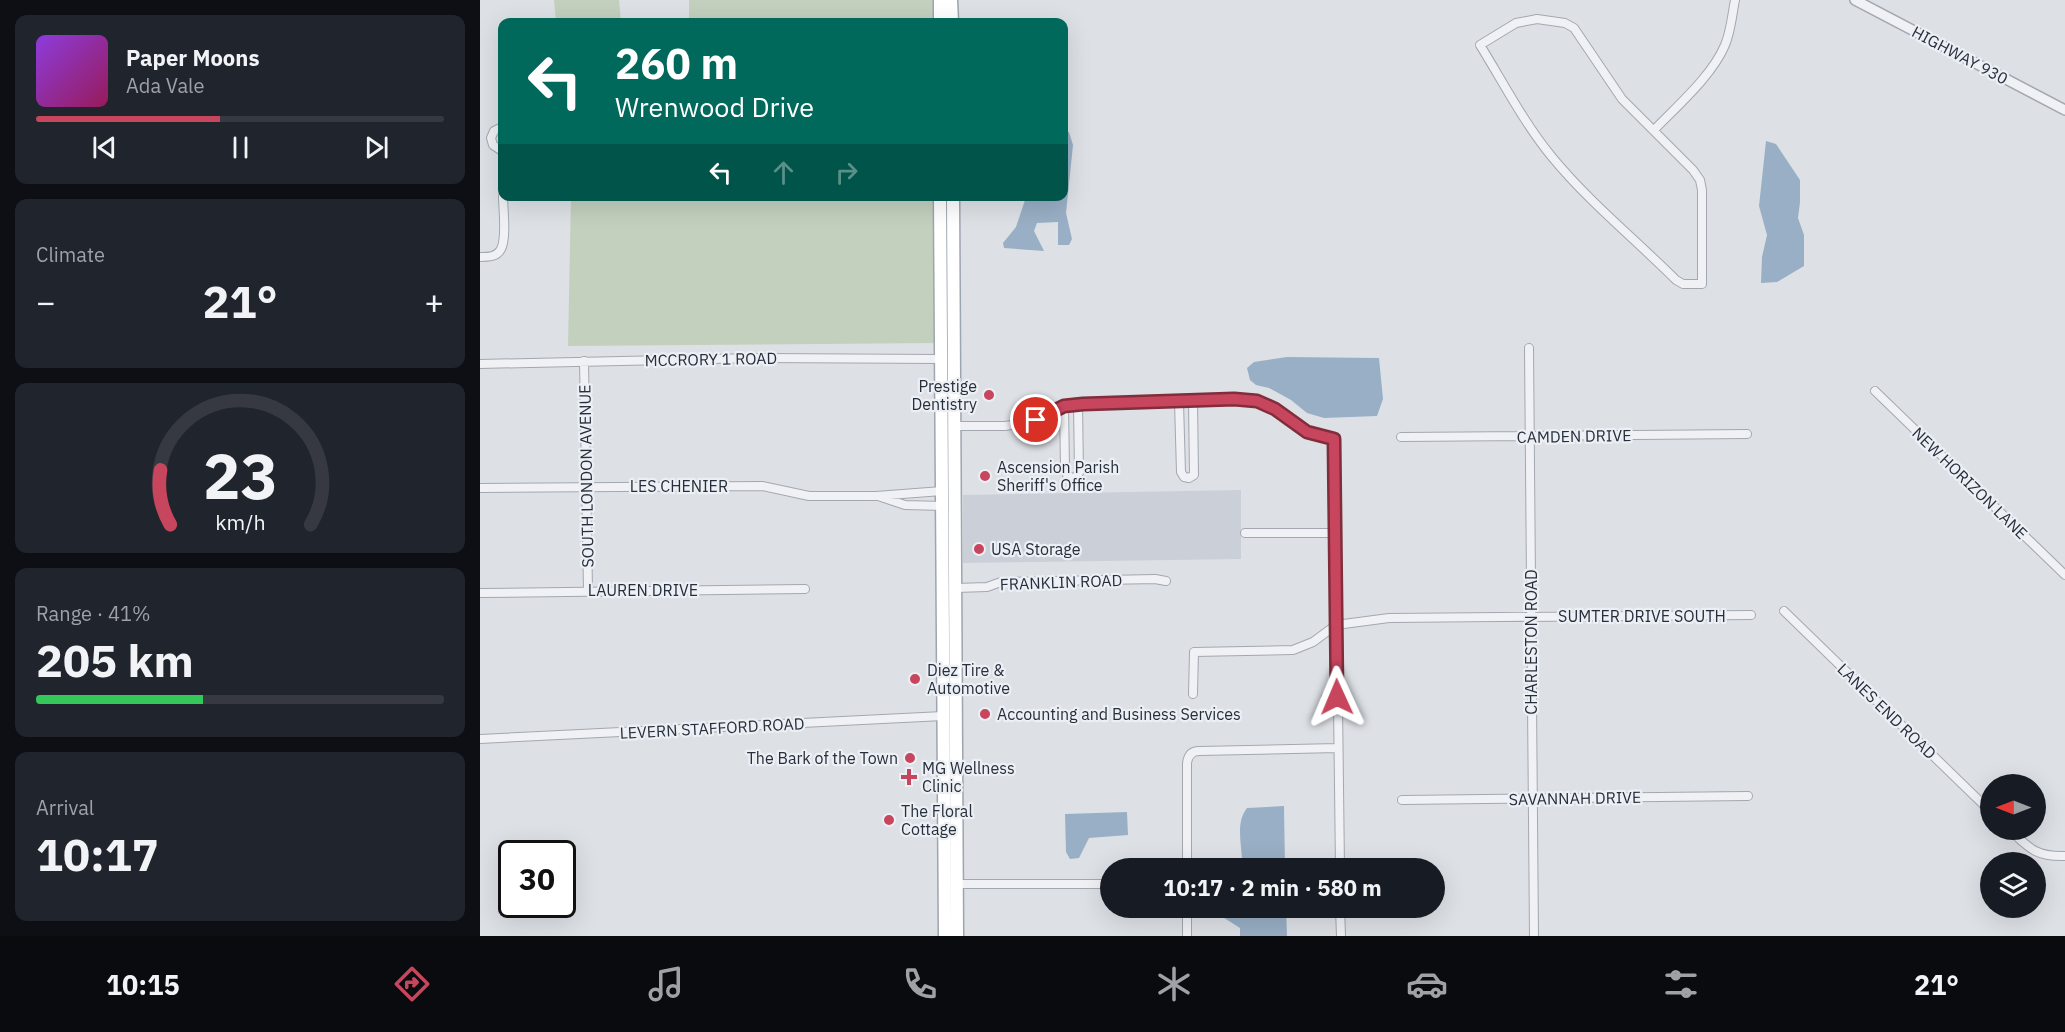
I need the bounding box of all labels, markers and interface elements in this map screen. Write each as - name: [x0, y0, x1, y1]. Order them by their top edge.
- street label: HIGHWAY 930: [1909, 21, 2011, 89]
- text: 260 m: [615, 36, 738, 91]
- icon: left: [516, 42, 594, 120]
- text: Paper Moons: [126, 43, 259, 72]
- text: Ada Vale: [126, 72, 205, 99]
- text: Wrenwood Drive: [615, 89, 814, 124]
- icon: previous: [88, 131, 121, 164]
- icon: pause: [224, 131, 257, 164]
- icon: next: [360, 131, 393, 164]
- icon: left: [704, 156, 737, 189]
- icon: ahead: [767, 156, 800, 189]
- icon: right: [830, 156, 863, 189]
- text: Climate: [36, 241, 105, 268]
- text: 21°: [202, 272, 278, 330]
- text: −: [36, 280, 56, 323]
- text: +: [424, 280, 444, 323]
- street label: MCCRORY 1 ROAD: [645, 348, 777, 370]
- place label: Prestige Dentistry: [911, 376, 977, 414]
- street label: SOUTH LONDON AVENUE: [574, 384, 598, 568]
- marker: Prestige Dentistry: [982, 388, 996, 402]
- pin: [1010, 394, 1061, 445]
- icon: arrive: [1019, 403, 1052, 436]
- street label: NEW HORIZON LANE: [1908, 423, 2032, 543]
- street label: CAMDEN DRIVE: [1516, 425, 1632, 447]
- text: 23: [203, 435, 277, 516]
- place label: Ascension Parish Sheriff's Office: [997, 457, 1119, 495]
- marker: Ascension Parish Sheriff's Office: [978, 469, 992, 483]
- street label: LES CHENIER: [630, 476, 728, 496]
- text: km/h: [215, 508, 265, 536]
- place label: USA Storage: [991, 539, 1081, 559]
- marker: USA Storage: [972, 542, 986, 556]
- street label: CHARLESTON ROAD: [1521, 569, 1541, 715]
- street label: FRANKLIN ROAD: [999, 570, 1123, 594]
- street label: LAUREN DRIVE: [588, 580, 698, 600]
- text: Range · 41%: [36, 600, 151, 627]
- street label: SUMTER DRIVE SOUTH: [1558, 606, 1726, 626]
- text: 205 km: [36, 631, 194, 689]
- street label: LANES END ROAD: [1833, 659, 1941, 763]
- place label: Diez Tire & Automotive: [927, 660, 1010, 698]
- position arrow: [1305, 665, 1369, 729]
- marker: Diez Tire & Automotive: [908, 672, 922, 686]
- place label: Accounting and Business Services: [997, 704, 1241, 724]
- marker: Accounting and Business Services: [978, 707, 992, 721]
- street label: LEVERN STAFFORD ROAD: [619, 713, 805, 743]
- place label: The Bark of the Town: [747, 748, 898, 768]
- marker: The Bark of the Town: [903, 751, 917, 765]
- place label: MG Wellness Clinic: [922, 758, 1015, 796]
- marker: MG Wellness Clinic: [900, 768, 918, 786]
- north arrow: [1980, 774, 2046, 840]
- map controls: [1980, 774, 2046, 918]
- street label: SAVANNAH DRIVE: [1508, 787, 1642, 809]
- text: Arrival: [36, 794, 94, 821]
- place label: The Floral Cottage: [901, 801, 973, 839]
- marker: The Floral Cottage: [882, 813, 896, 827]
- text: 10:17: [36, 825, 159, 883]
- speed limit sign: 30: [498, 840, 576, 918]
- button: layers: [1980, 852, 2046, 918]
- text: 10:17 · 2 min · 580 m: [1163, 873, 1382, 902]
- icon: directions: [391, 963, 433, 1005]
- icon: music: [645, 963, 687, 1005]
- icon: phone: [899, 963, 941, 1005]
- icon: climate: [1153, 963, 1195, 1005]
- icon: car: [1406, 963, 1448, 1005]
- icon: filters: [1660, 963, 1702, 1005]
- text: 10:15: [106, 967, 180, 1002]
- text: 21°: [1914, 967, 1959, 1002]

